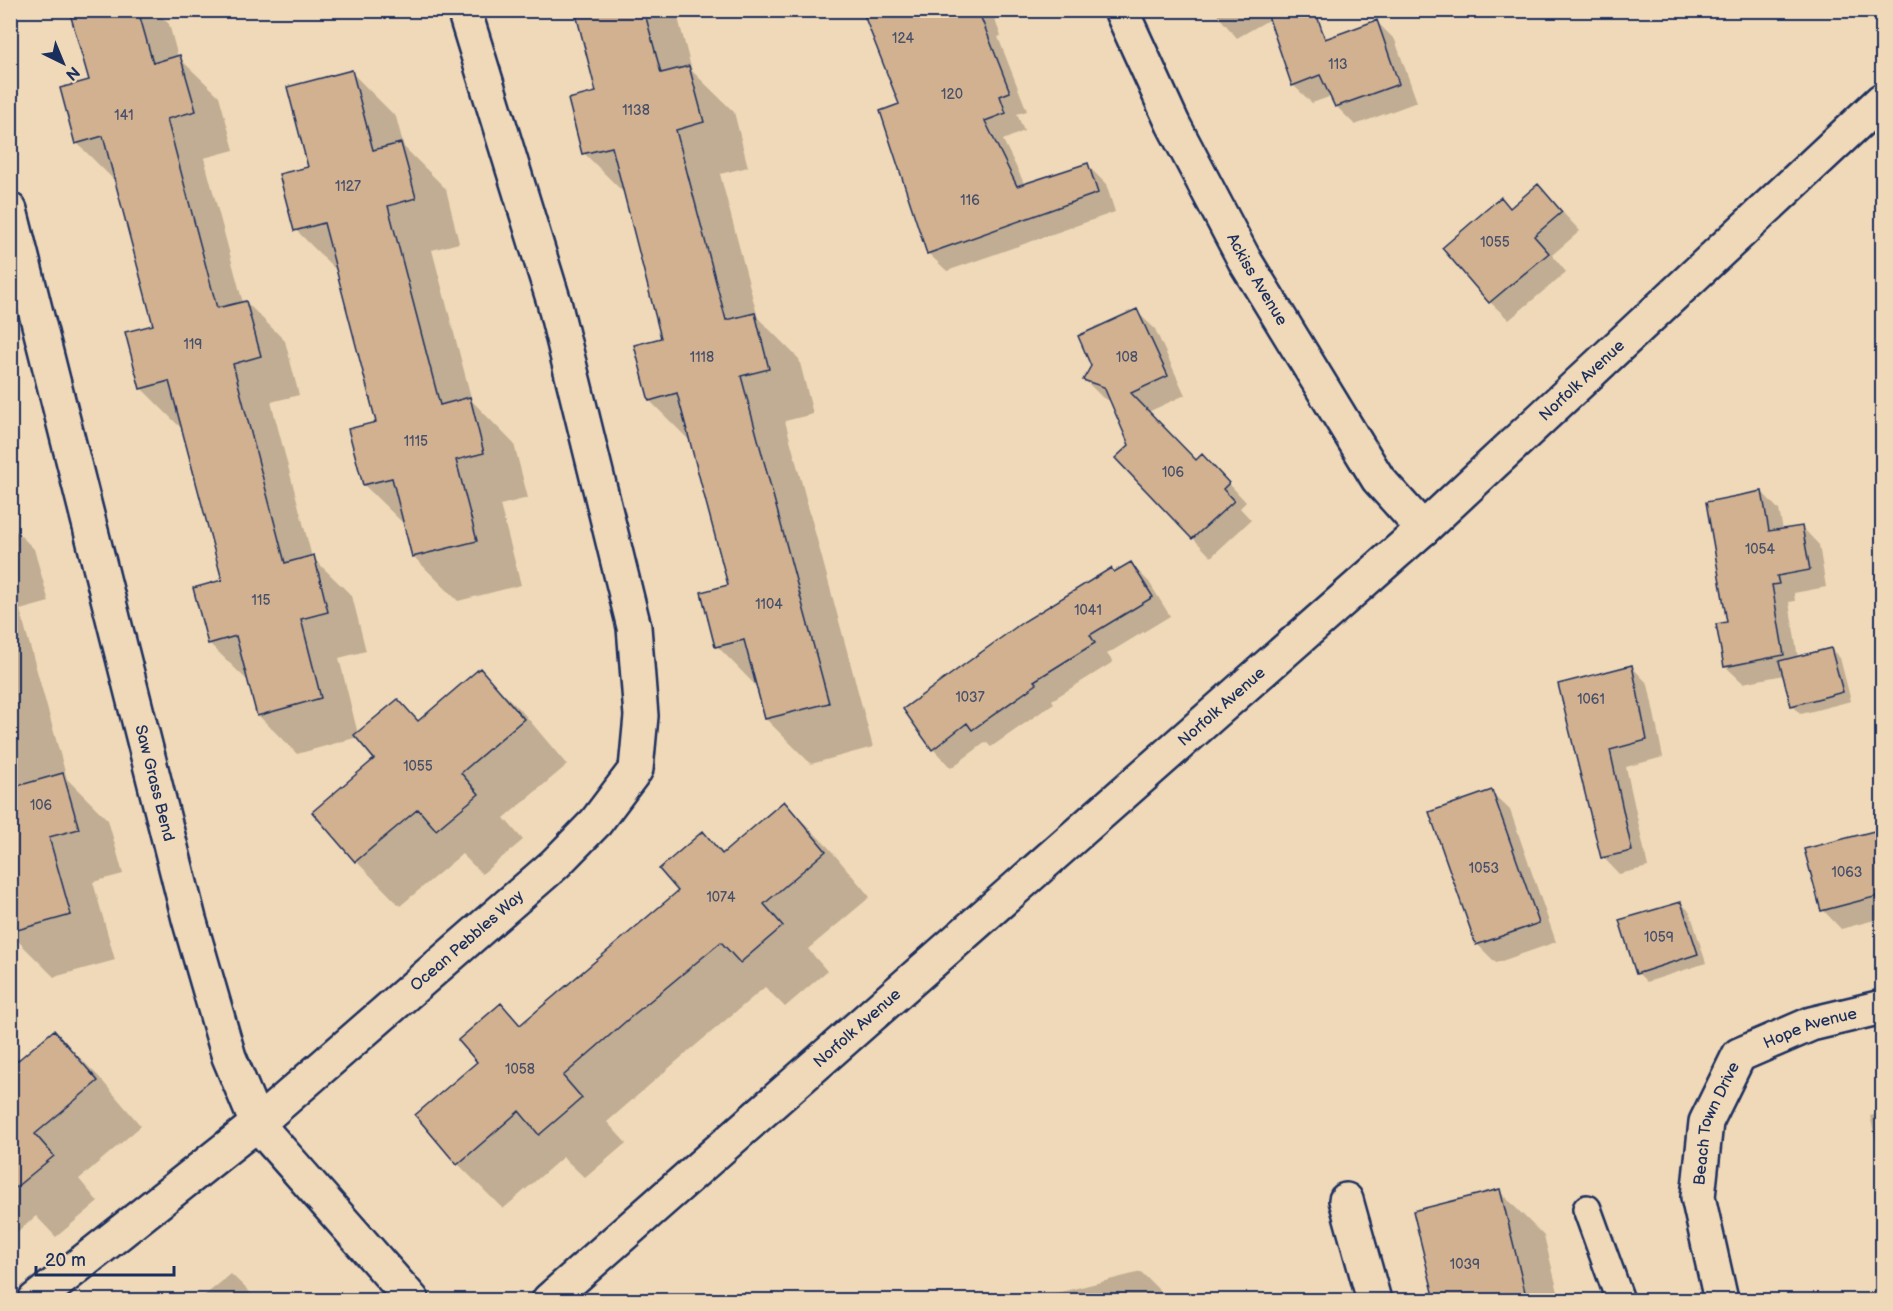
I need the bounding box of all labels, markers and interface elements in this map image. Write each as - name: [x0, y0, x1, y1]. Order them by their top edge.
- house number: 124: [892, 30, 914, 47]
- north arrow: [33, 33, 93, 93]
- house number: 113: [1328, 56, 1348, 73]
- text: N: [61, 62, 83, 84]
- house number: 120: [941, 86, 963, 103]
- house number: 1138: [622, 102, 650, 119]
- house number: 141: [114, 107, 134, 124]
- house number: 1127: [335, 178, 361, 195]
- house number: 116: [960, 192, 980, 209]
- street label: Ackiss Avenue: [1223, 230, 1292, 329]
- house number: 1055: [1480, 234, 1510, 251]
- house number: 119: [184, 336, 202, 353]
- street label: Norfolk Avenue: [1535, 336, 1629, 425]
- house number: 1118: [690, 349, 714, 366]
- house number: 108: [1116, 349, 1138, 366]
- house number: 1115: [404, 433, 428, 450]
- house number: 106: [1162, 464, 1185, 481]
- house number: 1054: [1745, 541, 1776, 558]
- house number: 115: [252, 592, 270, 609]
- house number: 1104: [755, 596, 783, 613]
- house number: 1041: [1074, 602, 1102, 619]
- street label: Norfolk Avenue: [1174, 663, 1270, 750]
- house number: 1037: [955, 689, 985, 706]
- house number: 1061: [1577, 691, 1605, 708]
- street label: Saw Grass Bend: [131, 723, 178, 843]
- house number: 1055: [403, 758, 433, 775]
- house number: 106: [30, 797, 53, 814]
- house number: 1053: [1469, 860, 1499, 877]
- house number: 1063: [1832, 864, 1862, 881]
- street label: Ocean Pebbles Way: [407, 886, 528, 995]
- house number: 1074: [706, 889, 736, 906]
- house number: 1059: [1644, 929, 1674, 946]
- street label: Norfolk Avenue: [810, 984, 905, 1072]
- street label: Hope Avenue: [1761, 1004, 1859, 1053]
- street label: Beach Town Drive: [1690, 1058, 1744, 1186]
- house number: 1058: [505, 1061, 535, 1078]
- scale bar: [36, 1239, 174, 1277]
- text: 20 m: [45, 1250, 86, 1271]
- house number: 1039: [1450, 1256, 1480, 1273]

